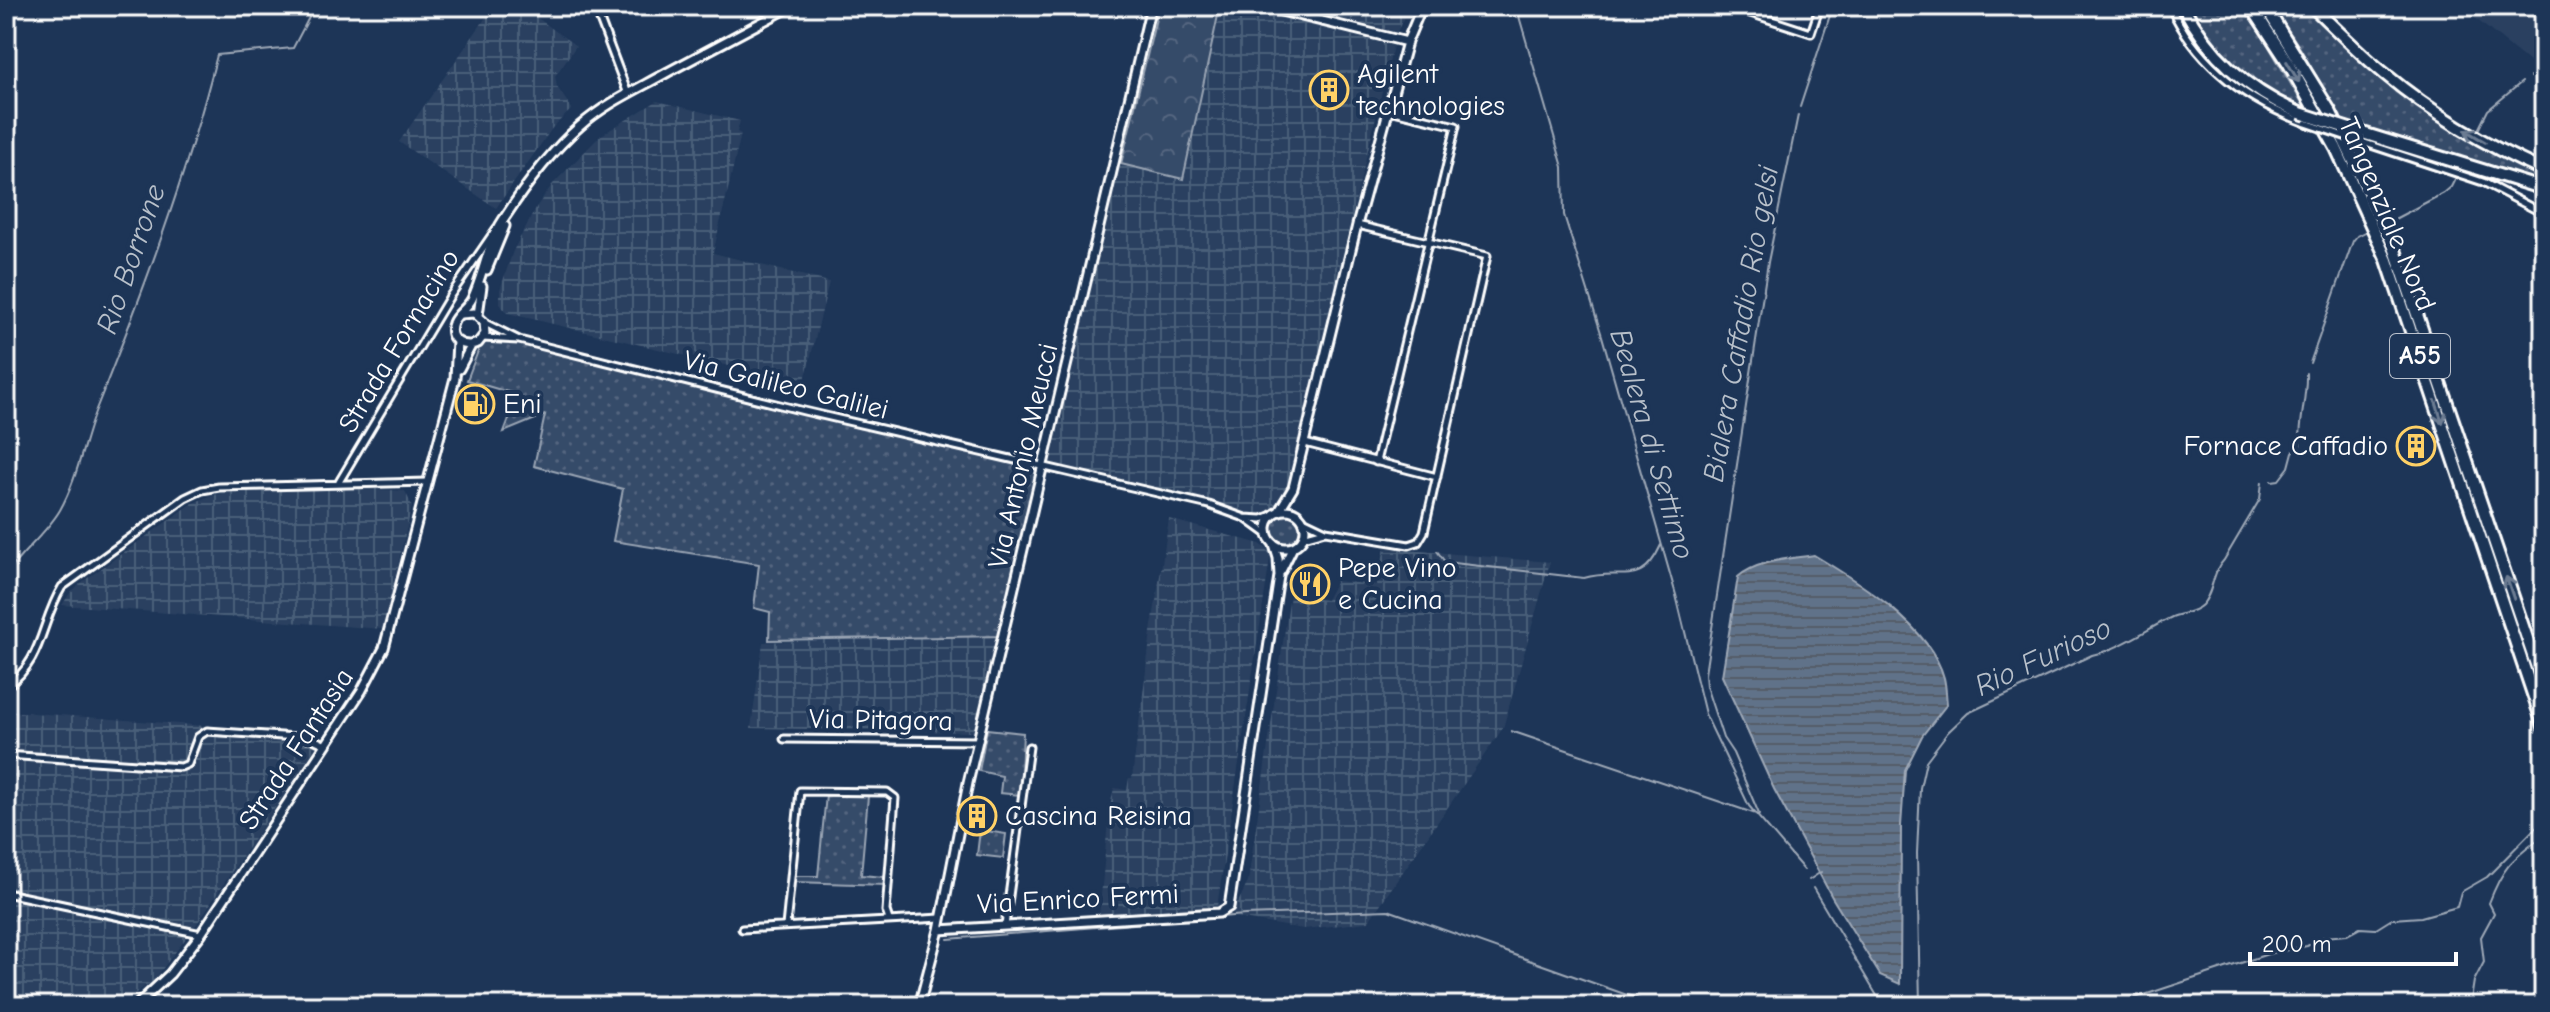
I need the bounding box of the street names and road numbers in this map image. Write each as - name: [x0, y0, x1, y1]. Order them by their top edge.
- street label: Tangenziale Nord: [2332, 112, 2442, 316]
- street label: Strada Fornacino: [332, 244, 466, 438]
- road number: A55: [2390, 334, 2450, 378]
- street label: Via Antonio Meucci: [982, 340, 1064, 572]
- street label: Via Galileo Galilei: [680, 344, 892, 426]
- street label: Strada Fantasia: [232, 662, 360, 836]
- street label: Via Pitagora: [809, 703, 953, 737]
- street label: Via Enrico Fermi: [976, 878, 1180, 920]

